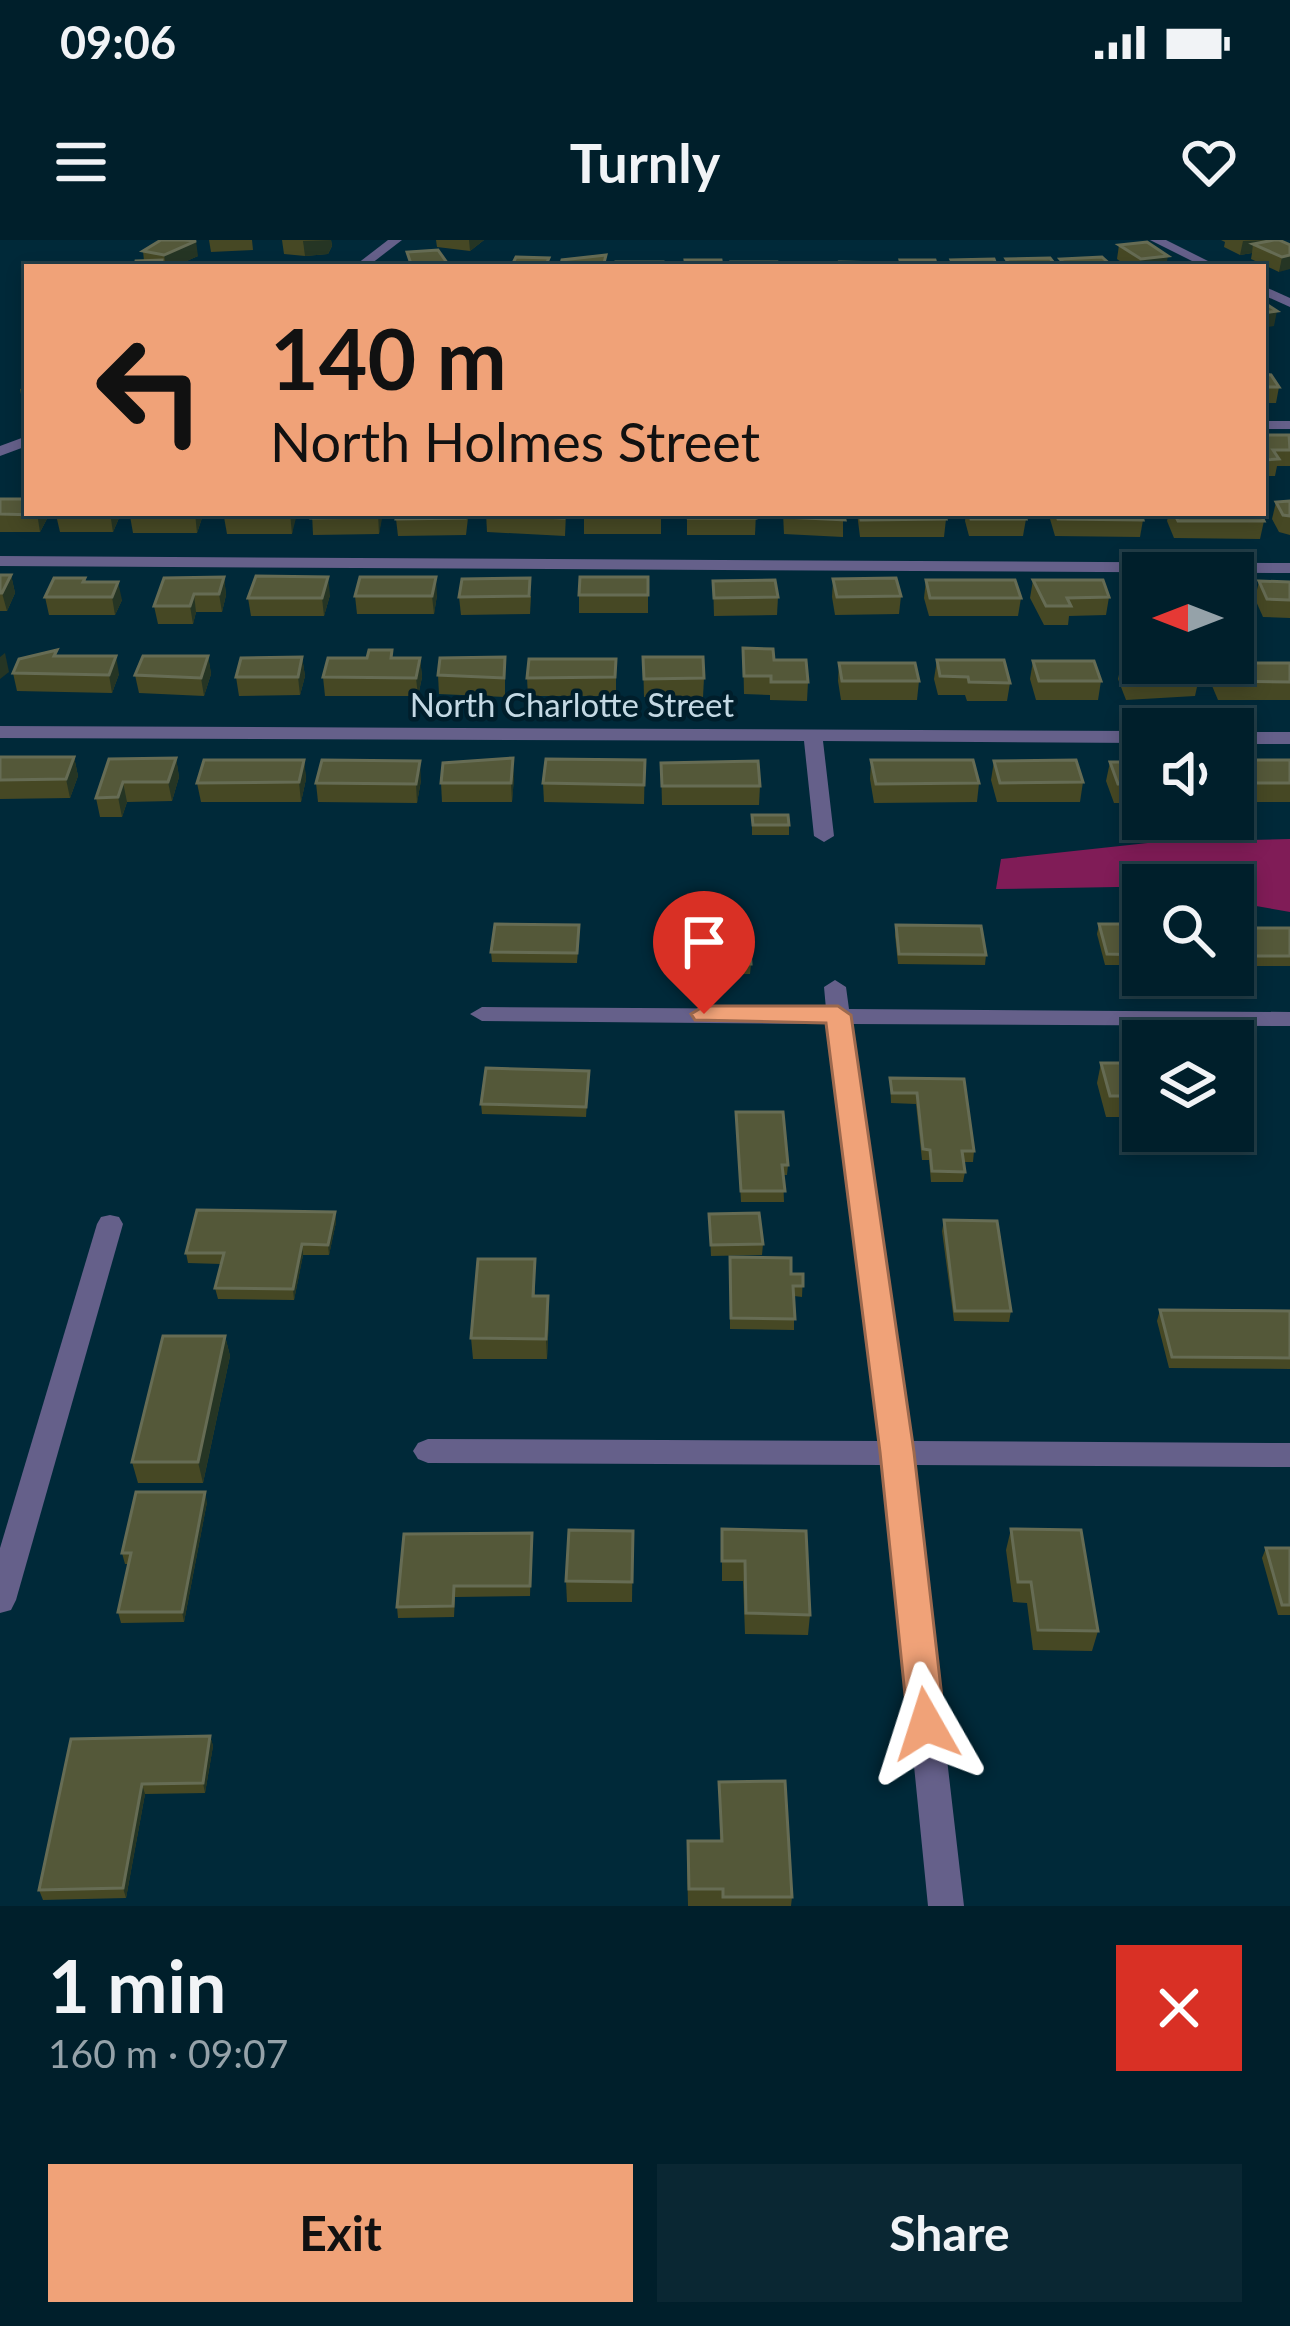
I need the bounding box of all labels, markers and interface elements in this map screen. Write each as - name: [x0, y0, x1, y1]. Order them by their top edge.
- text: 09:06: [60, 15, 176, 69]
- icon: menu: [48, 129, 114, 195]
- icon: heart: [1176, 129, 1242, 195]
- text: Turnly: [570, 130, 720, 195]
- text: 140 m: [270, 307, 507, 408]
- icon: left: [72, 312, 228, 468]
- text: North Holmes Street: [270, 409, 760, 474]
- north arrow: [1122, 552, 1254, 684]
- map controls: [1122, 552, 1254, 1152]
- street label: North Charlotte Street: [410, 684, 734, 724]
- button: sound: [1122, 708, 1254, 840]
- button: search: [1122, 864, 1254, 996]
- pin: [653, 891, 755, 1014]
- icon: arrive: [671, 909, 737, 975]
- button: layers: [1122, 1020, 1254, 1152]
- position arrow: [863, 1661, 989, 1787]
- text: 1 min: [48, 1942, 226, 2028]
- button: close: [1116, 1945, 1242, 2071]
- text: 160 m · 09:07: [48, 2030, 288, 2076]
- button: Exit: [48, 2164, 633, 2302]
- button: Share: [657, 2164, 1242, 2302]

